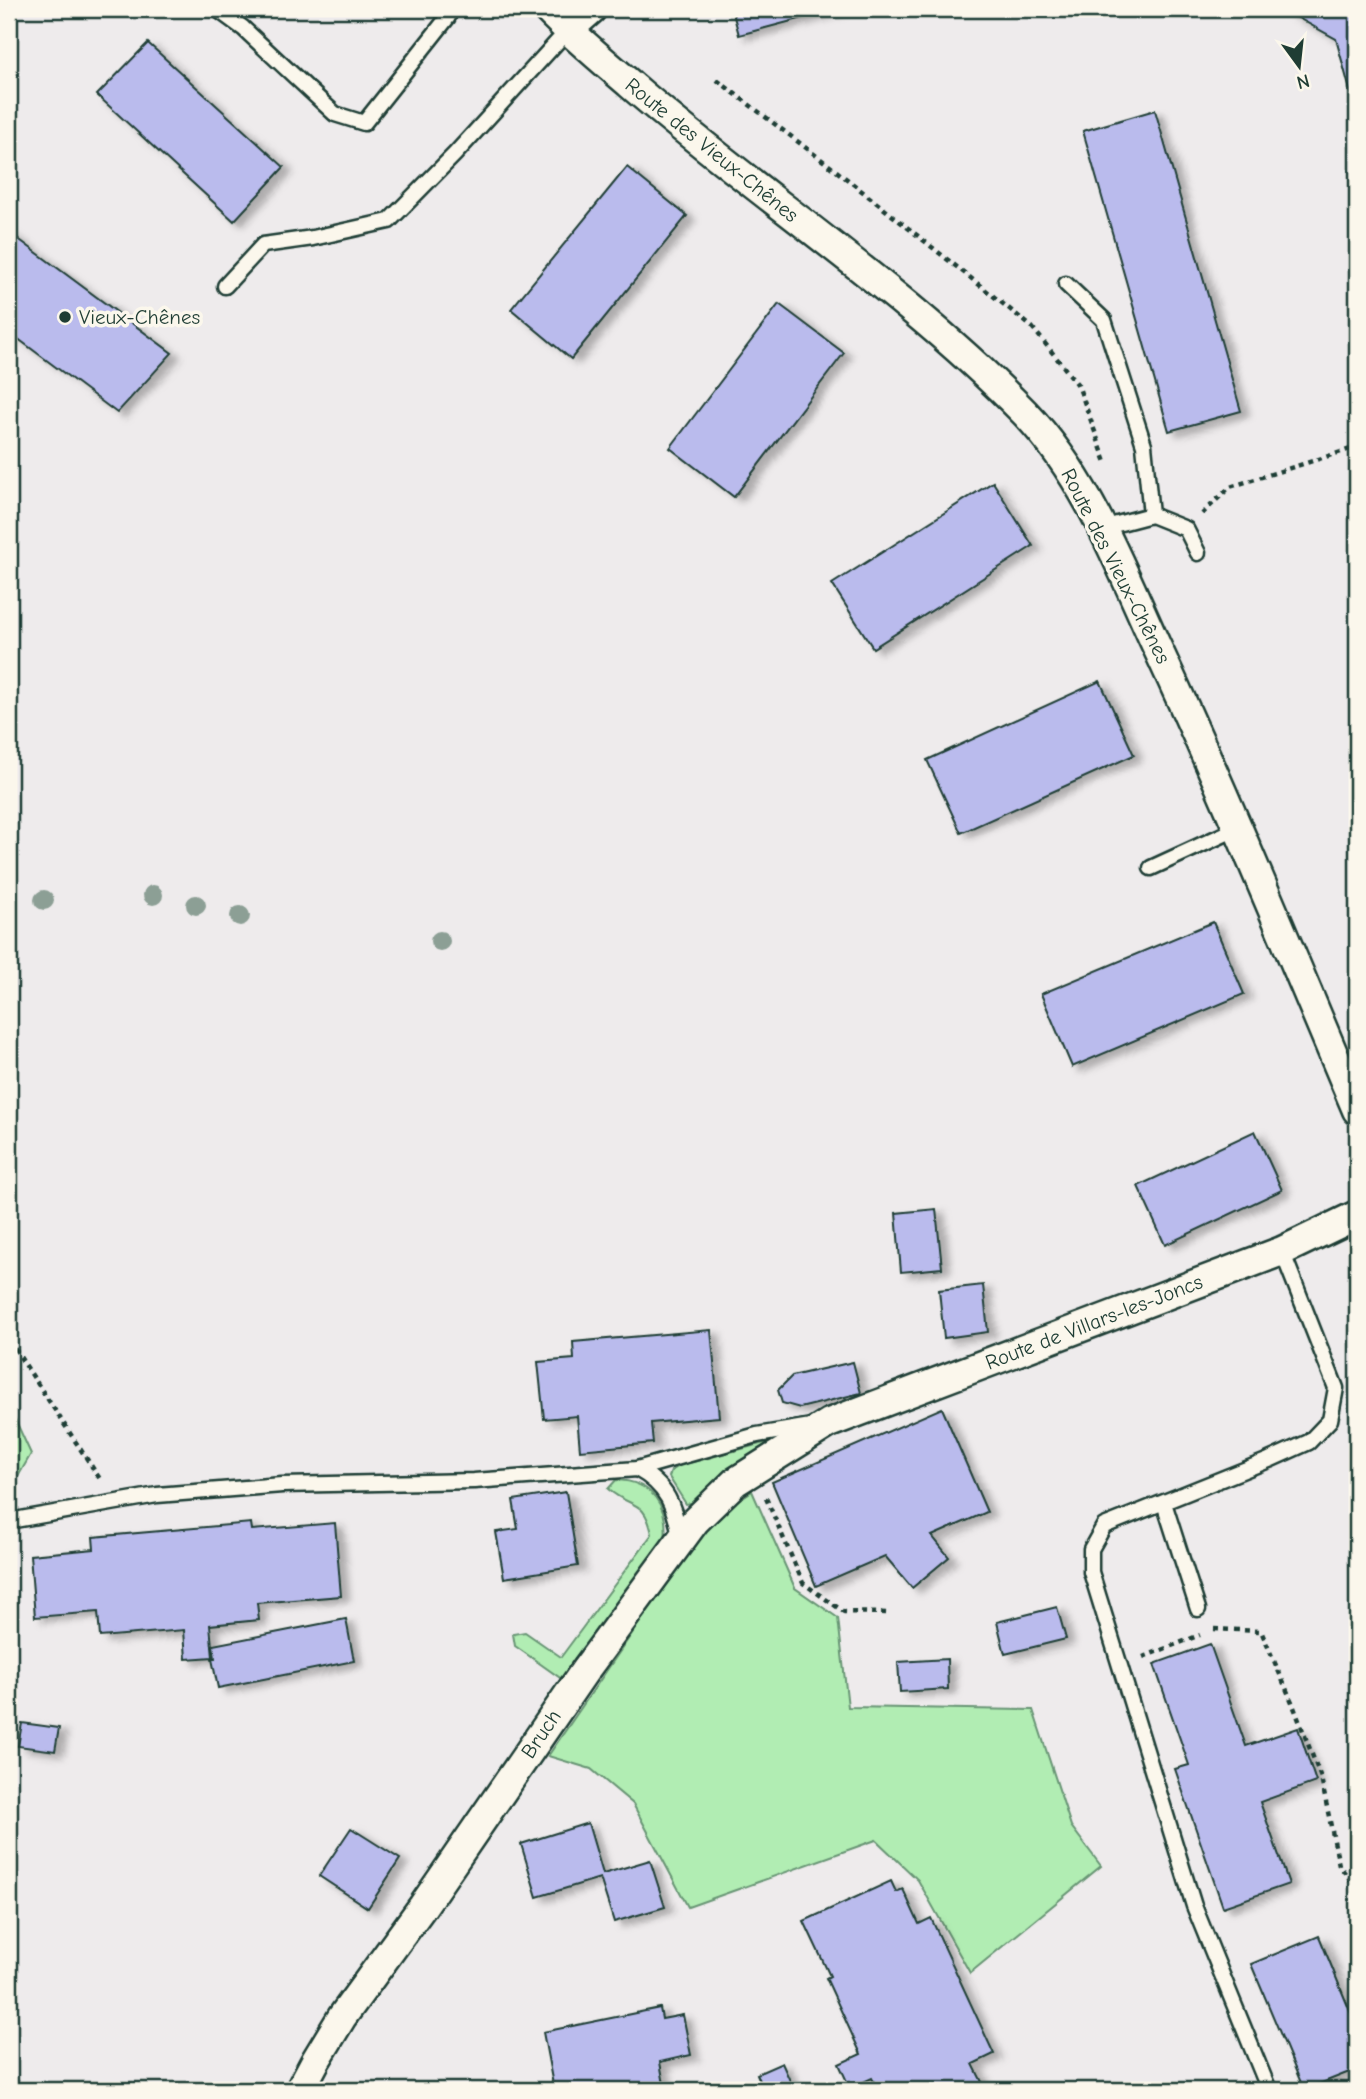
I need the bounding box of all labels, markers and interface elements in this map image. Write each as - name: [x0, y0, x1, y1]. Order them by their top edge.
- north arrow: [1264, 32, 1334, 102]
- text: N: [1294, 69, 1312, 94]
- street label: Route des Vieux-Chênes: [621, 73, 803, 227]
- place label: Vieux-Chênes: [79, 305, 200, 329]
- marker: Vieux-Chênes: [57, 309, 73, 325]
- street label: Route des Vieux-Chênes: [1056, 464, 1176, 668]
- street label: Route de Villars-les-Joncs: [982, 1269, 1206, 1375]
- street label: Bruch: [516, 1705, 566, 1763]

